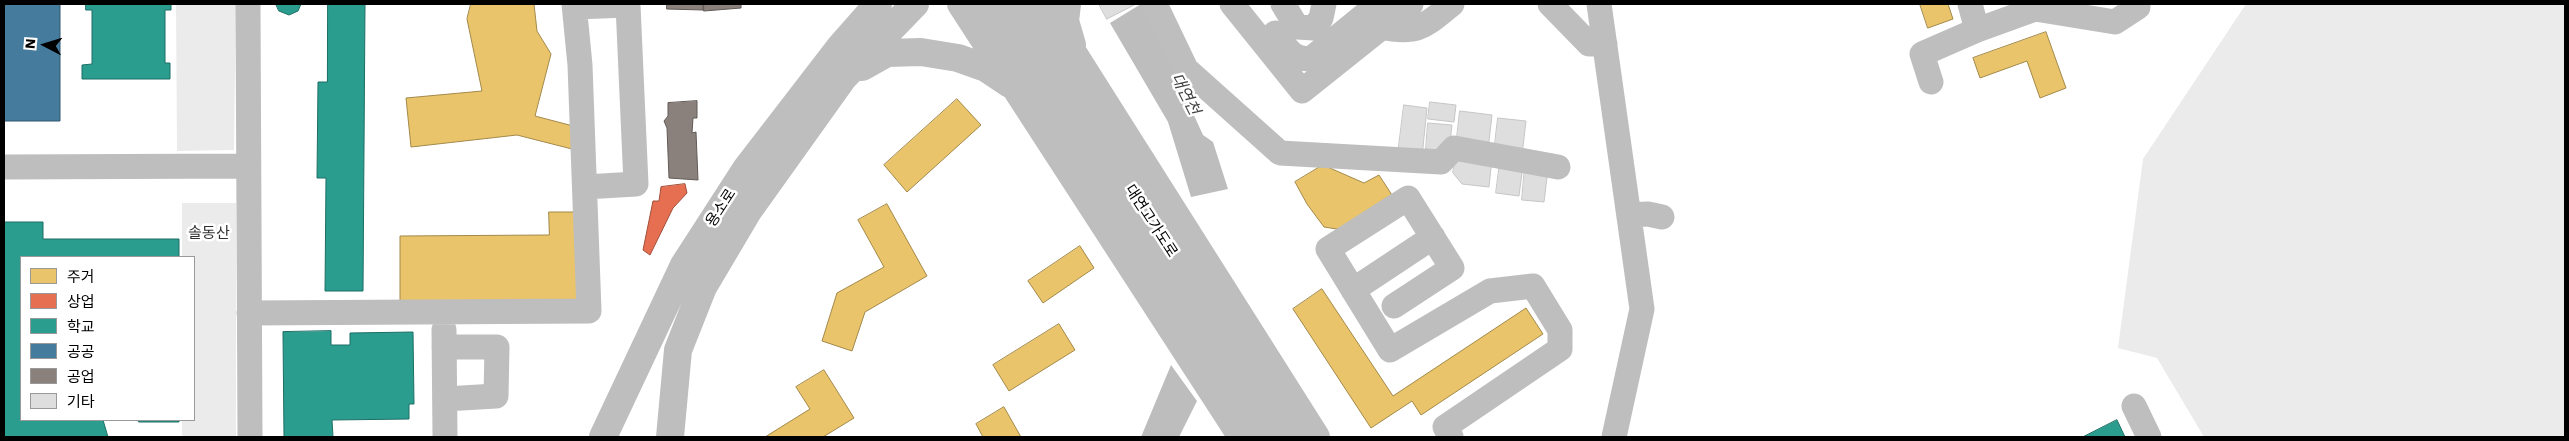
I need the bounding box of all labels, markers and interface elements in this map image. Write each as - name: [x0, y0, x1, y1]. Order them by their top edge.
- north arrow: [20, 20, 70, 70]
- text: N: [22, 38, 38, 50]
- water label: 대연천: [1166, 70, 1204, 118]
- street label: 대연고가도로: [1121, 181, 1181, 261]
- street label: 용소로: [702, 186, 740, 230]
- park label: 솔동산: [188, 225, 230, 243]
- legend: [20, 256, 195, 421]
- text: 주거: [67, 268, 95, 286]
- text: 상업: [67, 293, 95, 311]
- text: 학교: [67, 318, 95, 336]
- text: 공공: [67, 343, 95, 361]
- text: 공업: [67, 368, 95, 386]
- text: 기타: [67, 393, 95, 411]

